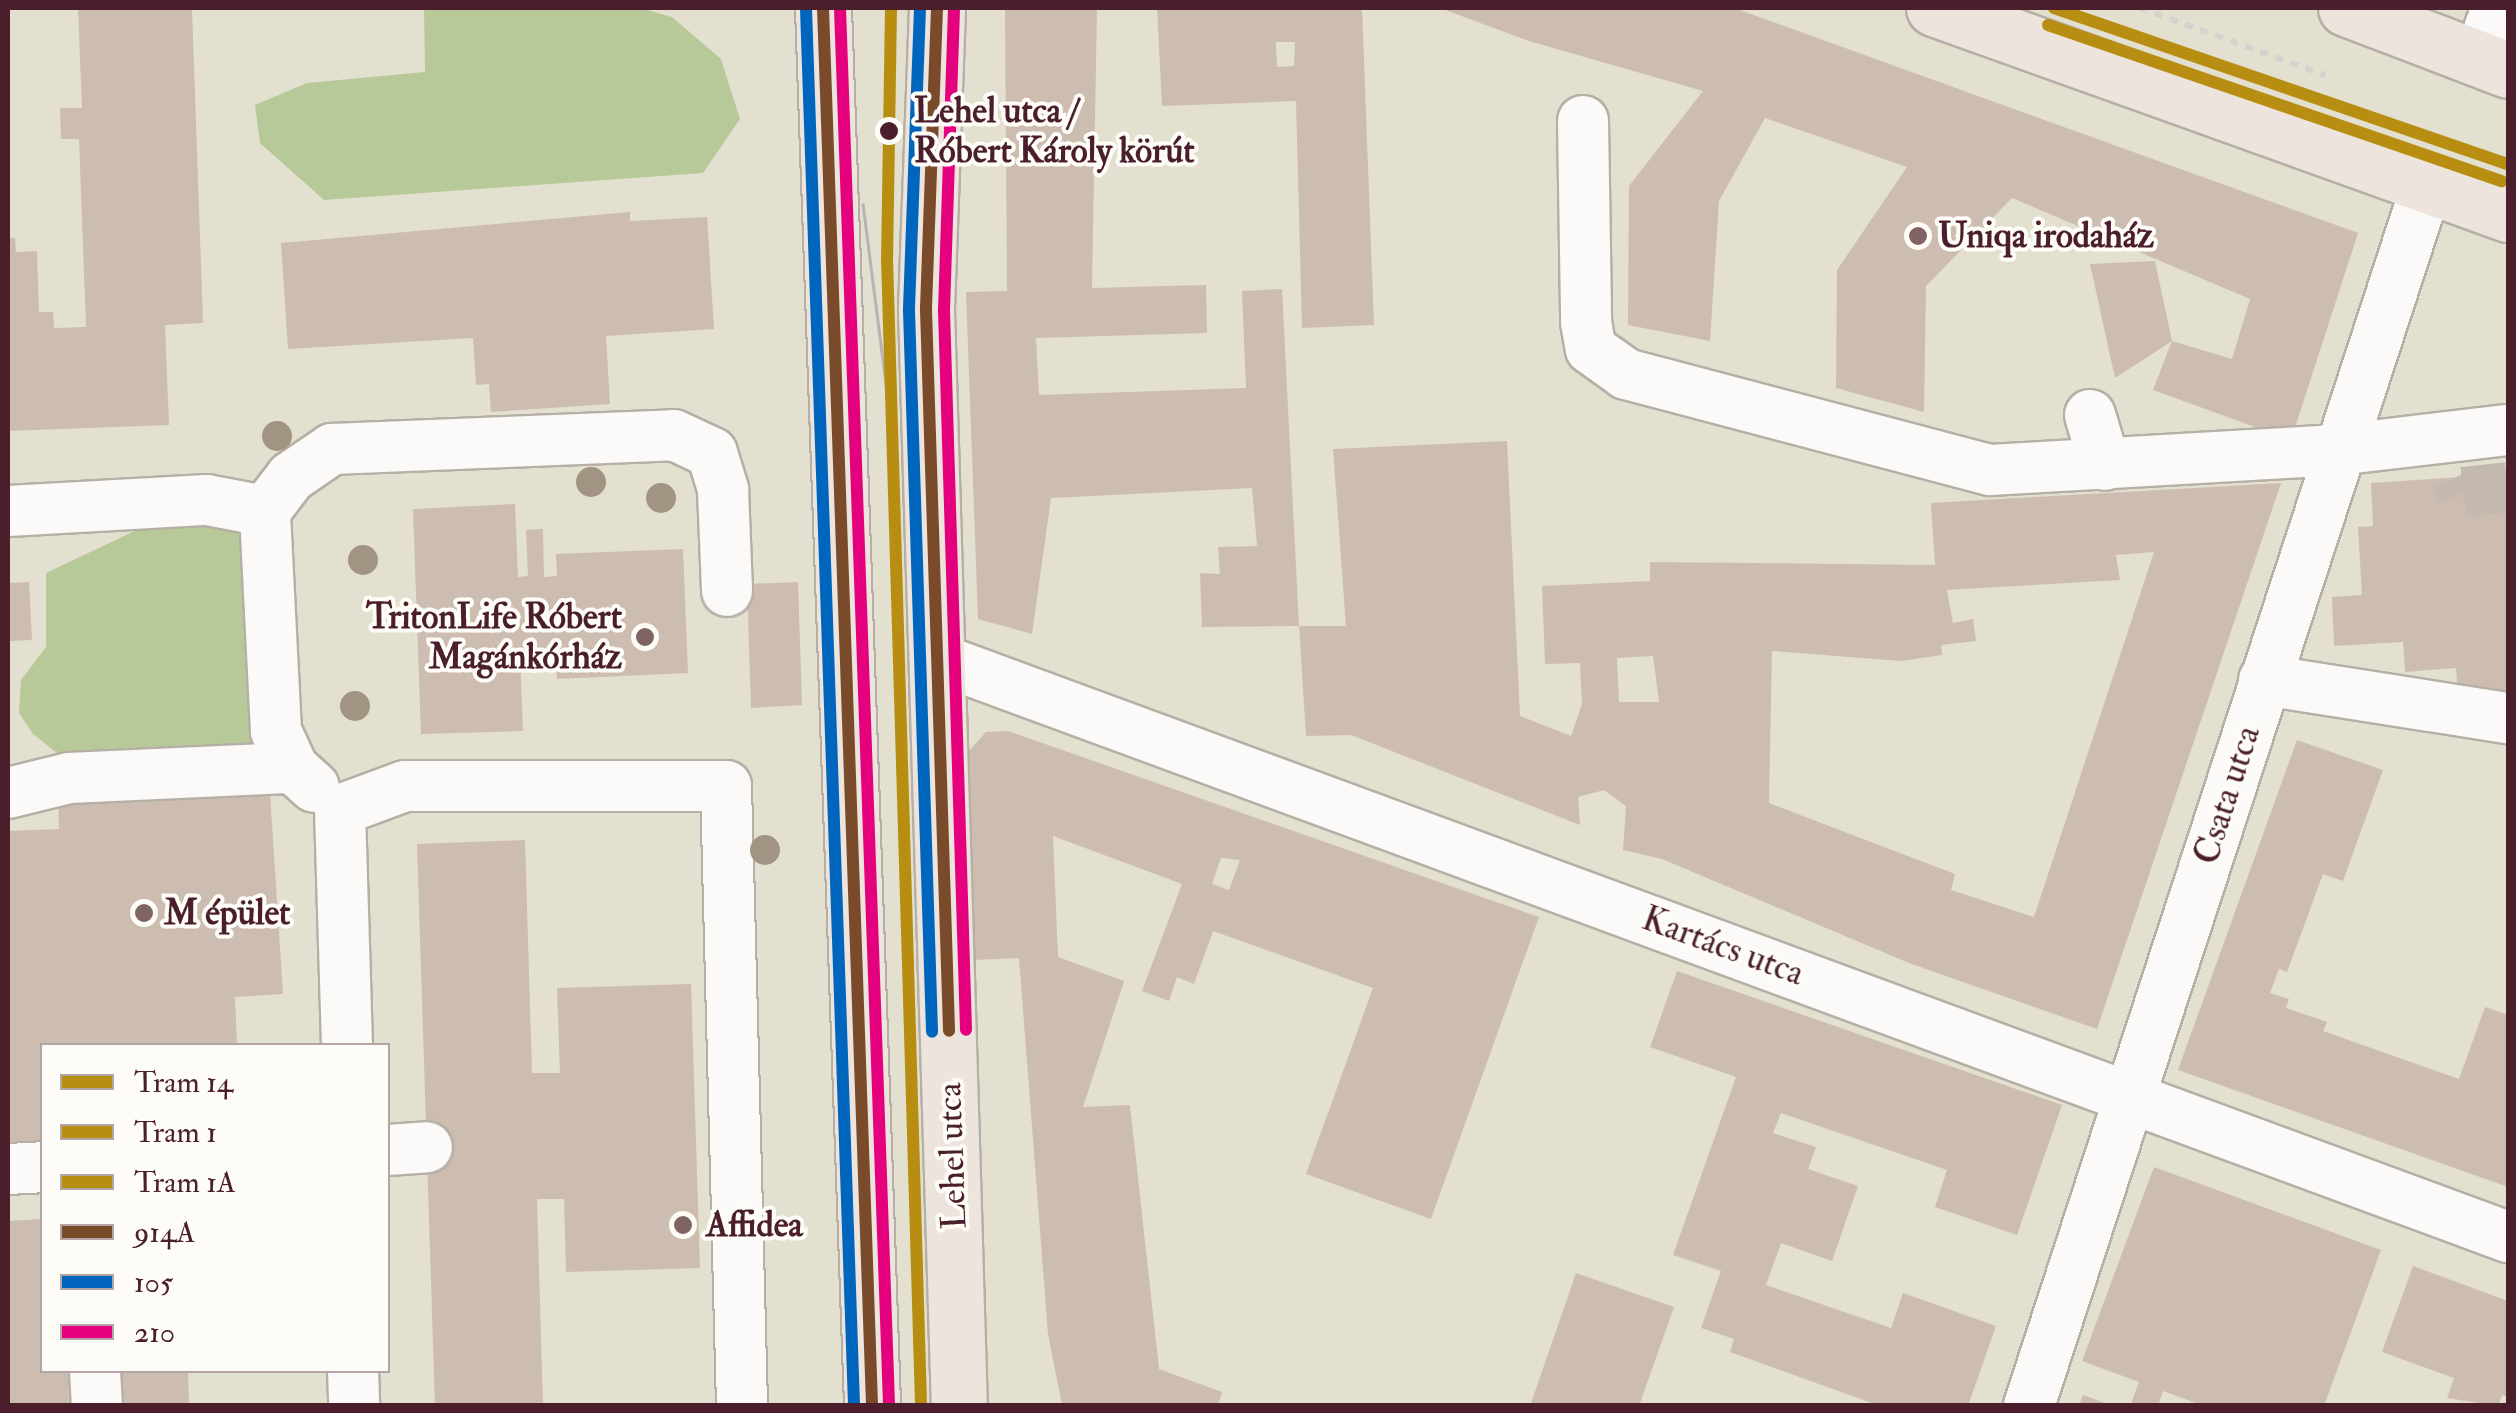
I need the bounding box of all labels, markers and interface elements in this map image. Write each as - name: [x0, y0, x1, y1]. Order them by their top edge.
- place label: Lehel utca / Róbert Károly körút: [914, 90, 1194, 172]
- marker: Lehel utca / Róbert Károly körút: [873, 115, 905, 147]
- place label: Uniqa irodaház: [1938, 215, 2154, 257]
- marker: Uniqa irodaház: [1907, 225, 1929, 247]
- place label: TritonLife Róbert Magánkórház: [366, 596, 622, 678]
- marker: TritonLife Róbert Magánkórház: [632, 624, 658, 650]
- street label: Csata utca: [2185, 721, 2269, 869]
- place label: M épület: [164, 892, 290, 934]
- street label: Kartács utca: [1636, 897, 1810, 995]
- marker: M épület: [133, 902, 155, 924]
- legend: [40, 1043, 390, 1373]
- text: Tram 14: [134, 1064, 233, 1101]
- street label: Lehel utca: [928, 1082, 976, 1230]
- text: Tram 1: [134, 1114, 217, 1151]
- text: Tram 1A: [134, 1164, 236, 1201]
- place label: Affidea: [706, 1204, 803, 1246]
- marker: Affidea: [670, 1212, 696, 1238]
- text: 914A: [134, 1214, 195, 1251]
- text: 105: [134, 1264, 173, 1301]
- text: 210: [134, 1314, 175, 1351]

